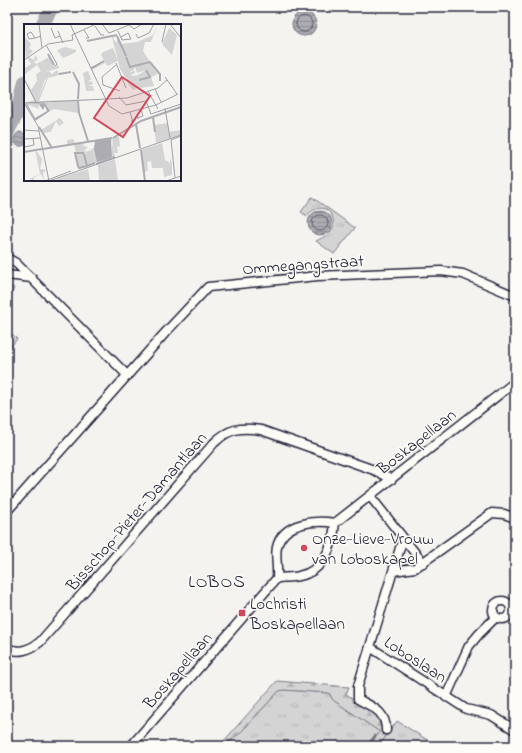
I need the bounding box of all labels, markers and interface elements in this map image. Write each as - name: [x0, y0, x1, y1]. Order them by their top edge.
- inset map: [24, 24, 181, 181]
- street label: Ommegangstraat: [242, 249, 365, 284]
- street label: Boskapellaan: [371, 403, 462, 482]
- street label: Bisschop-Pieter-Damantlaan: [60, 427, 214, 598]
- place label: Onze-Lieve-Vrouw van Loboskapel: [312, 527, 434, 572]
- marker: Onze-Lieve-Vrouw van Loboskapel: [299, 543, 309, 553]
- district label: LOBOS: [188, 570, 246, 596]
- place label: Lochristi Boskapellaan: [249, 592, 345, 637]
- marker: Lochristi Boskapellaan: [237, 608, 247, 618]
- street label: Boskapellaan: [137, 627, 219, 716]
- street label: Loboslaan: [379, 631, 452, 690]

